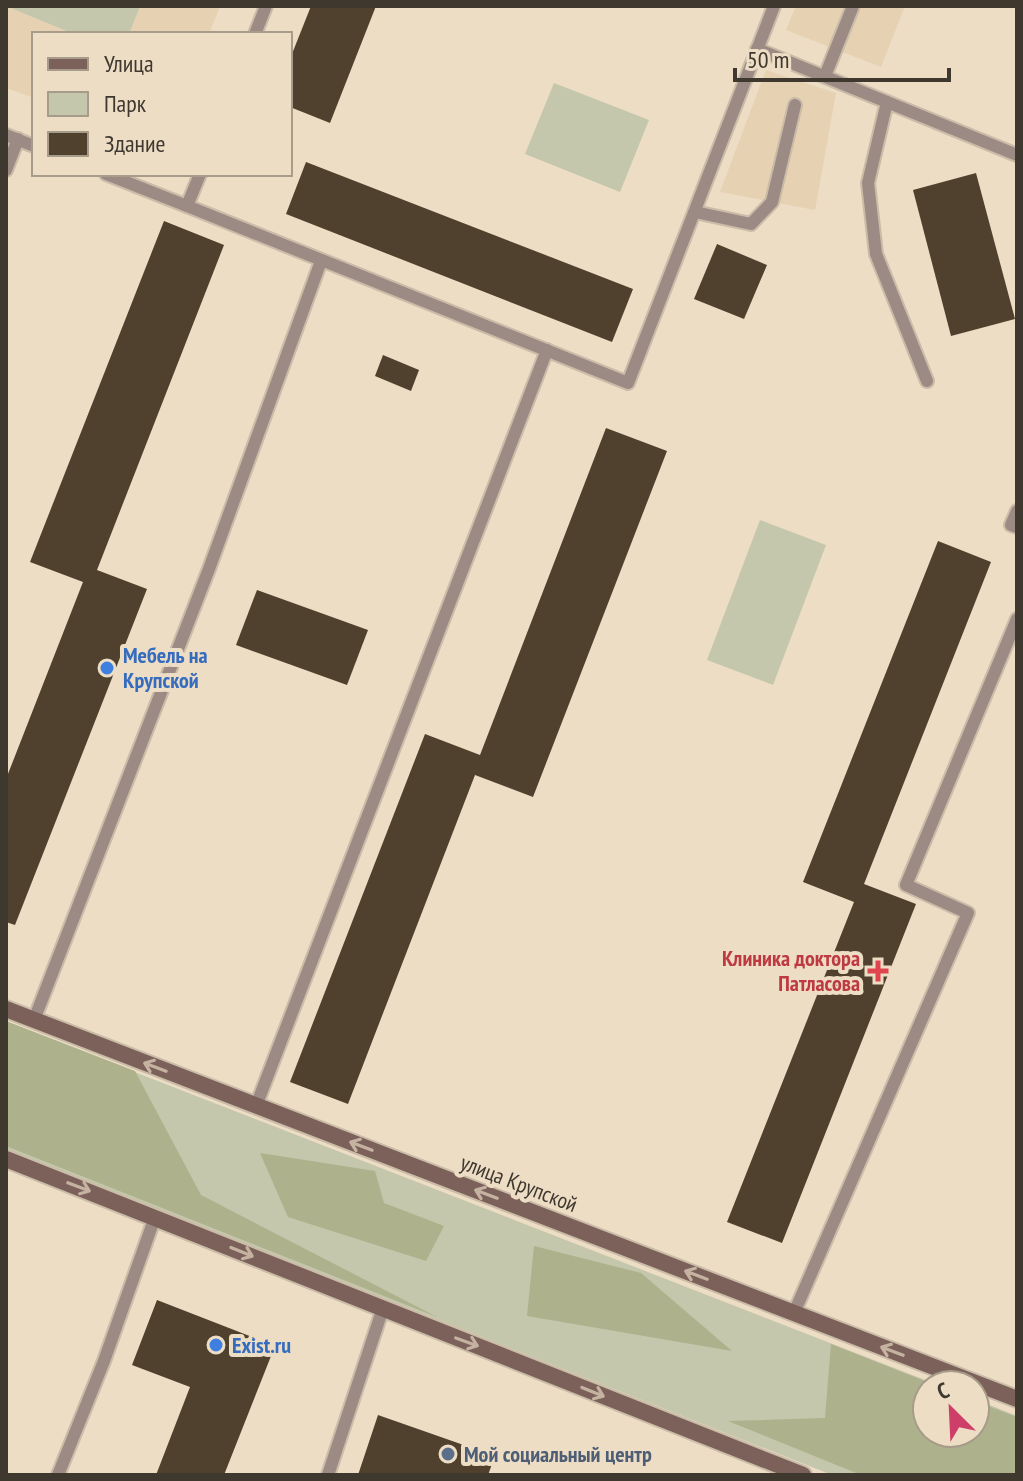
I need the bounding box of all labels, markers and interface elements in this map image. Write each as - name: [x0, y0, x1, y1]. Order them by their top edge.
- legend: [32, 32, 292, 176]
- scale bar: [735, 32, 949, 82]
- text: 50 m: [747, 44, 789, 75]
- text: Улица: [104, 48, 154, 79]
- text: Парк: [104, 88, 147, 119]
- text: Здание: [104, 128, 165, 159]
- place label: Мебель на Крупской: [123, 641, 208, 694]
- marker: Мебель на Крупской: [98, 659, 116, 677]
- place label: Клиника доктора Патласова: [722, 944, 860, 997]
- marker: Клиника доктора Патласова: [867, 960, 889, 982]
- one-way arrow: [143, 1059, 168, 1073]
- one-way arrow: [350, 1138, 374, 1152]
- street label: улица Крупской: [457, 1148, 581, 1218]
- one-way arrow: [66, 1181, 91, 1195]
- one-way arrow: [474, 1186, 499, 1200]
- one-way arrow: [229, 1246, 254, 1260]
- one-way arrow: [684, 1267, 709, 1281]
- place label: Exist.ru: [232, 1331, 291, 1359]
- marker: Exist.ru: [207, 1336, 225, 1354]
- one-way arrow: [454, 1336, 479, 1350]
- one-way arrow: [880, 1343, 905, 1357]
- north arrow: [911, 1369, 991, 1449]
- text: С: [933, 1376, 953, 1406]
- one-way arrow: [580, 1386, 605, 1400]
- place label: Мой социальный центр: [464, 1440, 652, 1468]
- marker: Мой социальный центр: [439, 1445, 457, 1463]

